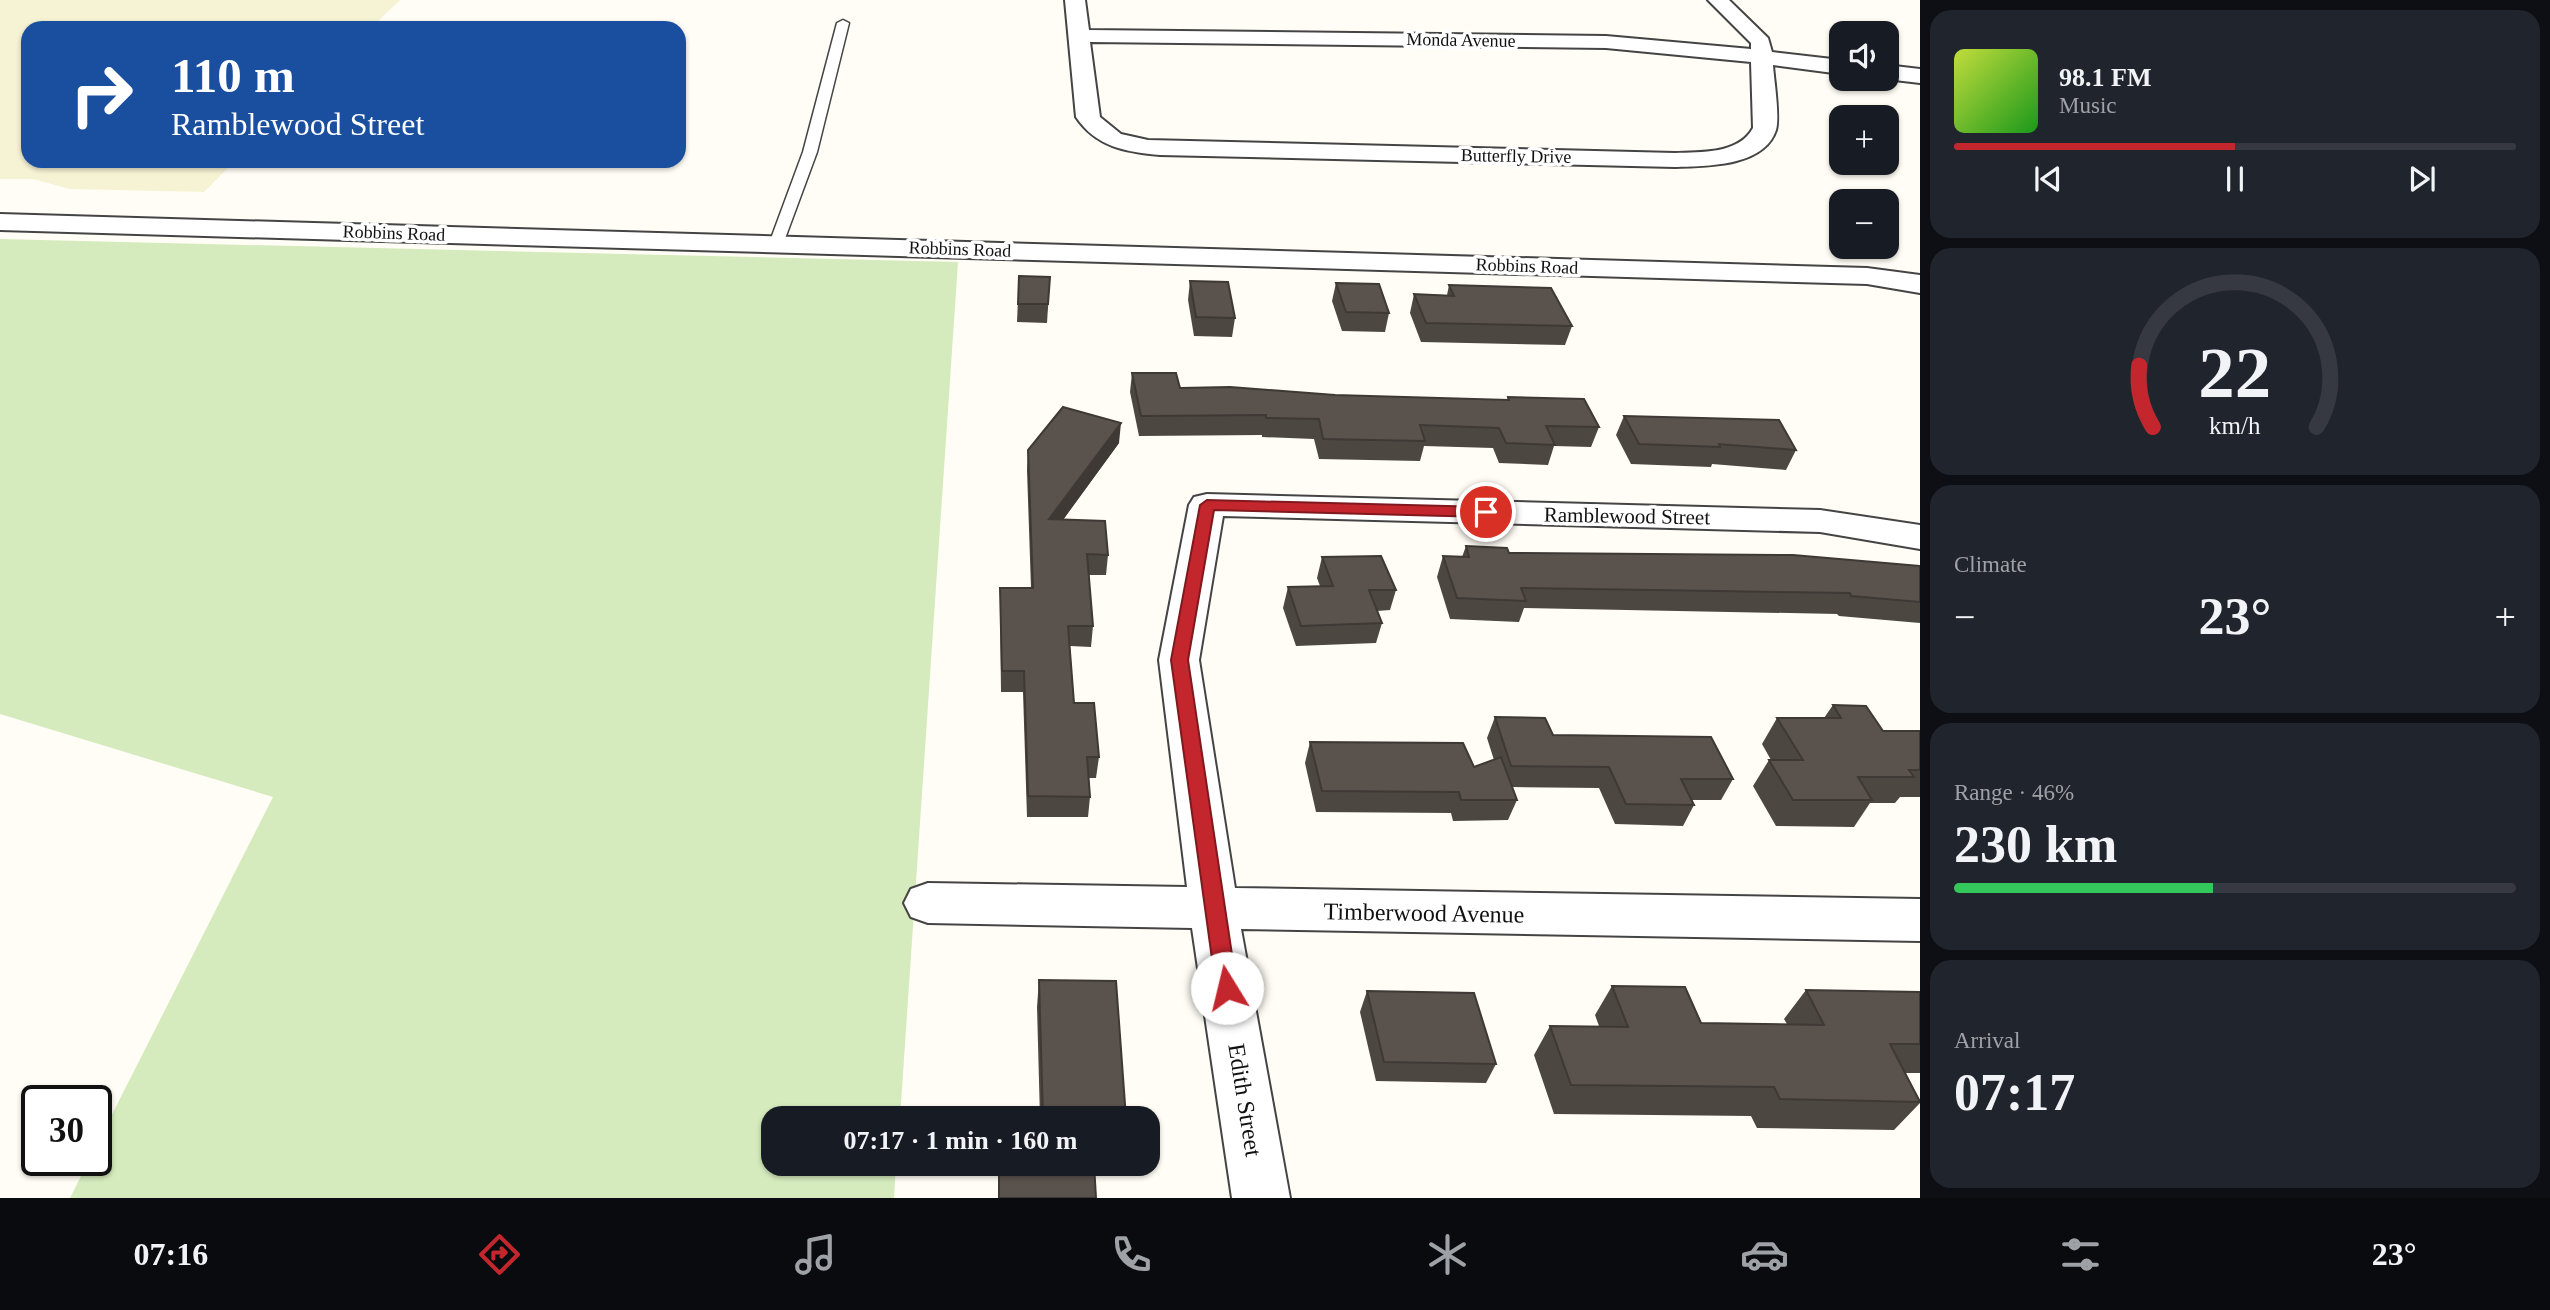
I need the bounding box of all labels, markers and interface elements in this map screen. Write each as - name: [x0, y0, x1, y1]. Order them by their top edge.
- map controls: [1829, 21, 1899, 259]
- button: sound: [1829, 21, 1899, 91]
- street label: Monda Avenue: [1406, 29, 1516, 51]
- text: 110 m: [171, 48, 295, 103]
- icon: right: [56, 49, 147, 140]
- text: 98.1 FM: [2059, 63, 2151, 92]
- text: Music: [2059, 93, 2117, 118]
- button: +: [1829, 105, 1899, 175]
- text: Ramblewood Street: [171, 106, 424, 142]
- street label: Butterfly Drive: [1461, 145, 1571, 167]
- icon: previous: [2029, 160, 2067, 198]
- icon: pause: [2216, 160, 2254, 198]
- icon: next: [2403, 160, 2441, 198]
- button: −: [1829, 189, 1899, 259]
- street label: Robbins Road: [342, 221, 446, 245]
- street label: Robbins Road: [908, 237, 1012, 261]
- street label: Robbins Road: [1475, 254, 1579, 278]
- text: 22: [2199, 333, 2271, 414]
- text: km/h: [2209, 412, 2261, 439]
- pin: [1456, 482, 1516, 542]
- icon: arrive: [1467, 493, 1505, 531]
- street label: Ramblewood Street: [1544, 503, 1710, 529]
- text: Climate: [1954, 552, 2027, 577]
- text: 23°: [2199, 588, 2271, 645]
- text: −: [1954, 596, 1975, 638]
- text: +: [2495, 596, 2516, 638]
- text: Range · 46%: [1954, 780, 2074, 805]
- text: 230 km: [1954, 816, 2117, 873]
- street label: Timberwood Avenue: [1323, 898, 1525, 928]
- position arrow: [1190, 951, 1264, 1025]
- text: Arrival: [1954, 1028, 2020, 1053]
- street label: Edith Street: [1223, 1042, 1267, 1159]
- text: 07:17: [1954, 1064, 2075, 1121]
- speed limit sign: 30: [21, 1085, 112, 1176]
- text: 07:17 · 1 min · 160 m: [844, 1126, 1078, 1155]
- icon: directions: [475, 1230, 524, 1279]
- icon: music: [791, 1230, 840, 1279]
- icon: phone: [1107, 1230, 1156, 1279]
- icon: climate: [1423, 1230, 1472, 1279]
- icon: car: [1740, 1230, 1789, 1279]
- icon: filters: [2056, 1230, 2105, 1279]
- text: 07:16: [134, 1236, 208, 1272]
- text: 23°: [2372, 1236, 2416, 1272]

